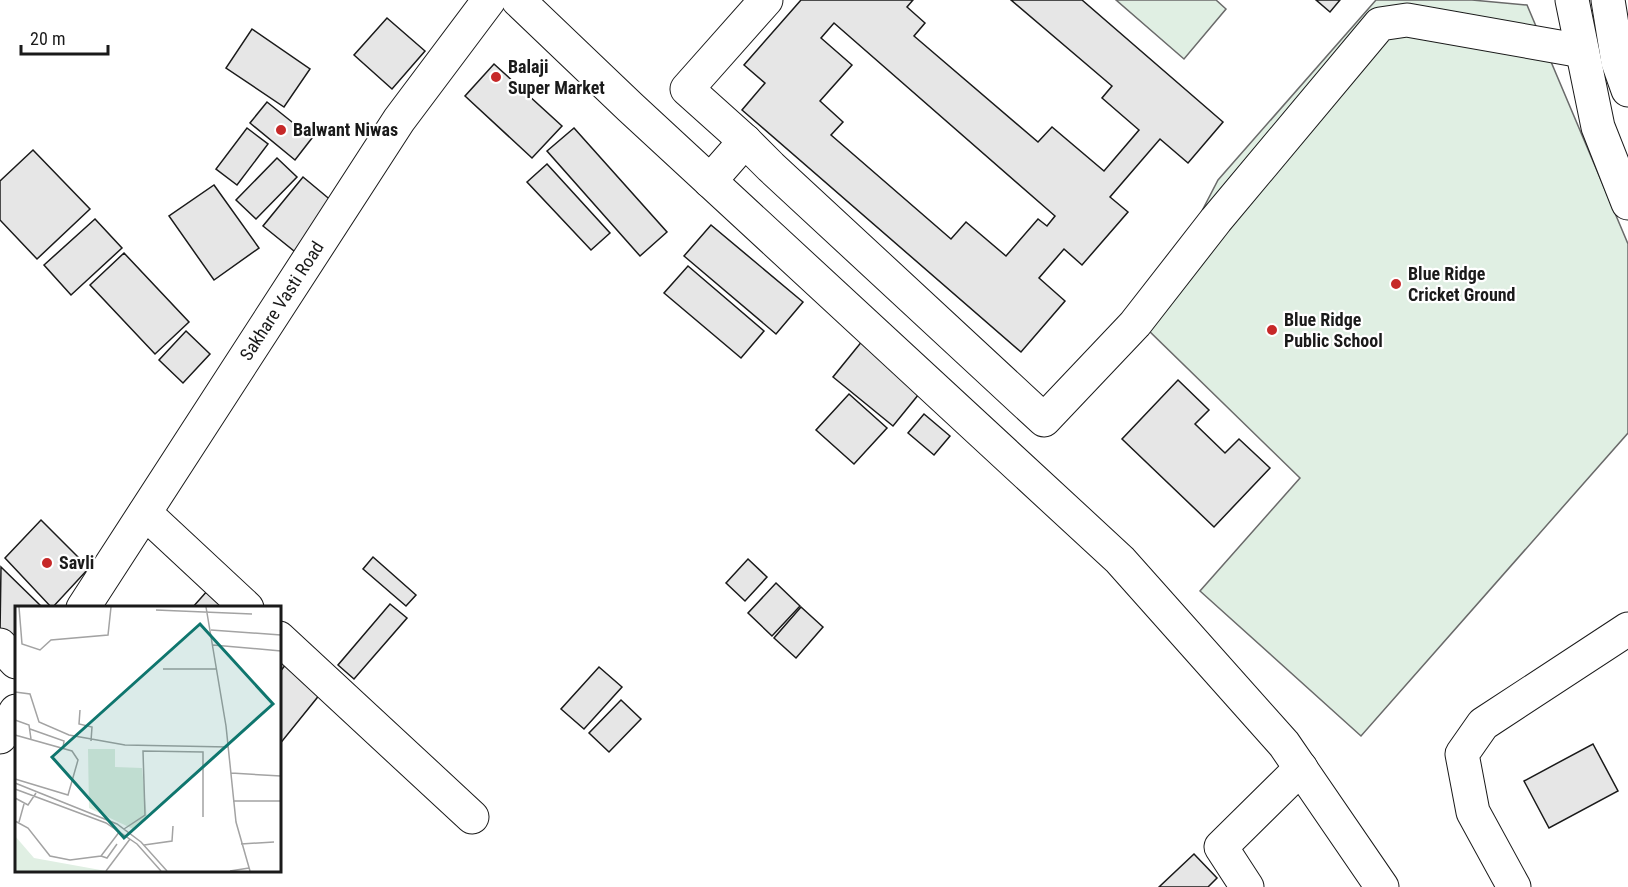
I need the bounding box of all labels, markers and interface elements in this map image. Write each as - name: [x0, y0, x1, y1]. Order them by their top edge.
- scale bar: [21, 18, 108, 56]
- text: 20 m: [30, 28, 65, 49]
- place label: Balaji Super Market: [508, 56, 605, 98]
- marker: Balaji Super Market: [489, 70, 503, 84]
- place label: Balwant Niwas: [293, 119, 398, 140]
- marker: Balwant Niwas: [274, 123, 288, 137]
- street label: Sakhare Vasti Road: [235, 237, 328, 364]
- place label: Blue Ridge Cricket Ground: [1408, 263, 1516, 305]
- marker: Blue Ridge Cricket Ground: [1389, 277, 1403, 291]
- place label: Blue Ridge Public School: [1284, 309, 1383, 351]
- marker: Blue Ridge Public School: [1265, 323, 1279, 337]
- place label: Savli: [59, 552, 94, 573]
- marker: Savli: [40, 556, 54, 570]
- inset map: [15, 606, 280, 872]

